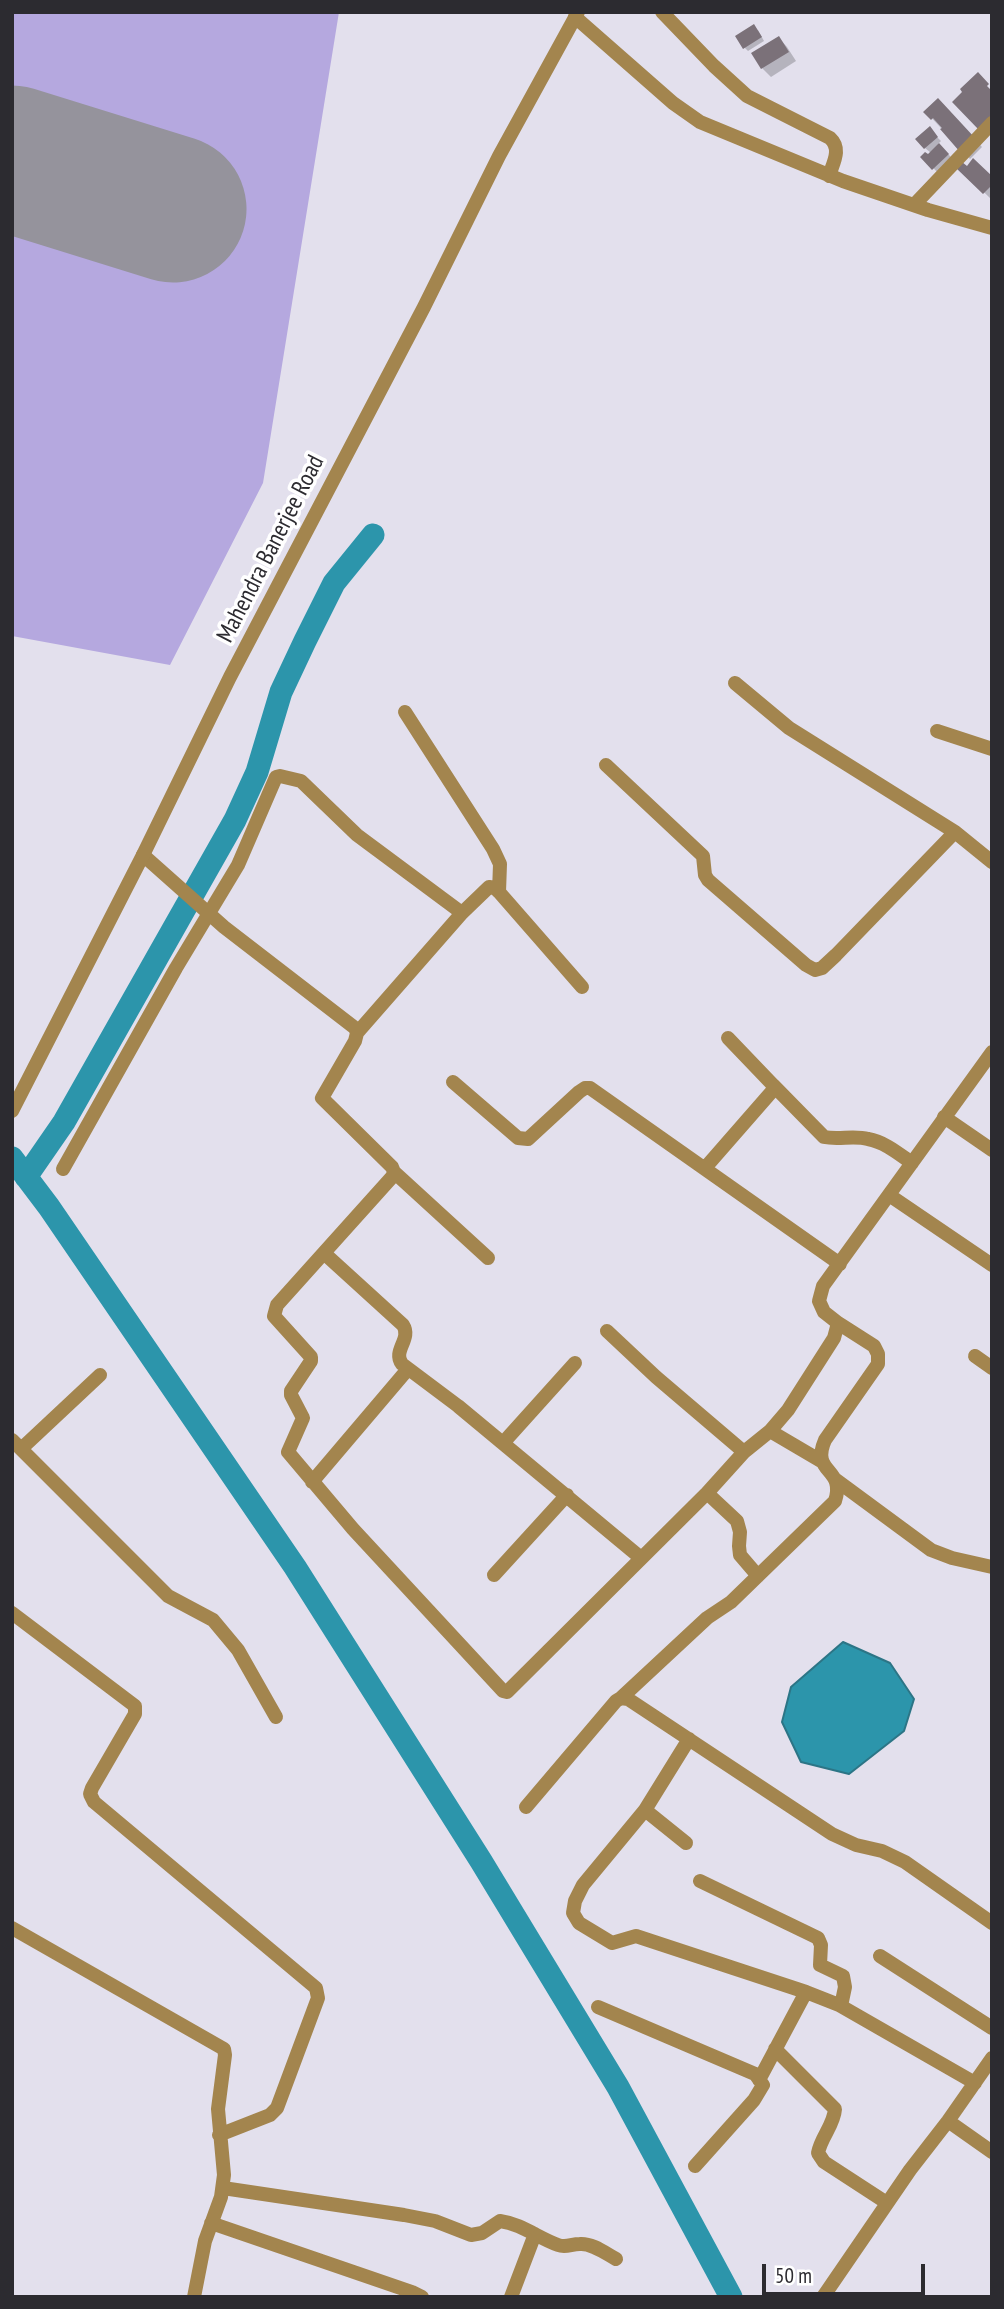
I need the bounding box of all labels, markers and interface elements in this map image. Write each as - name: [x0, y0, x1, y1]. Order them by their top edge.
- street label: Mahendra Banerjee Road: [211, 451, 331, 647]
- scale bar: [766, 2250, 929, 2294]
- text: 50 m: [775, 2262, 812, 2289]

